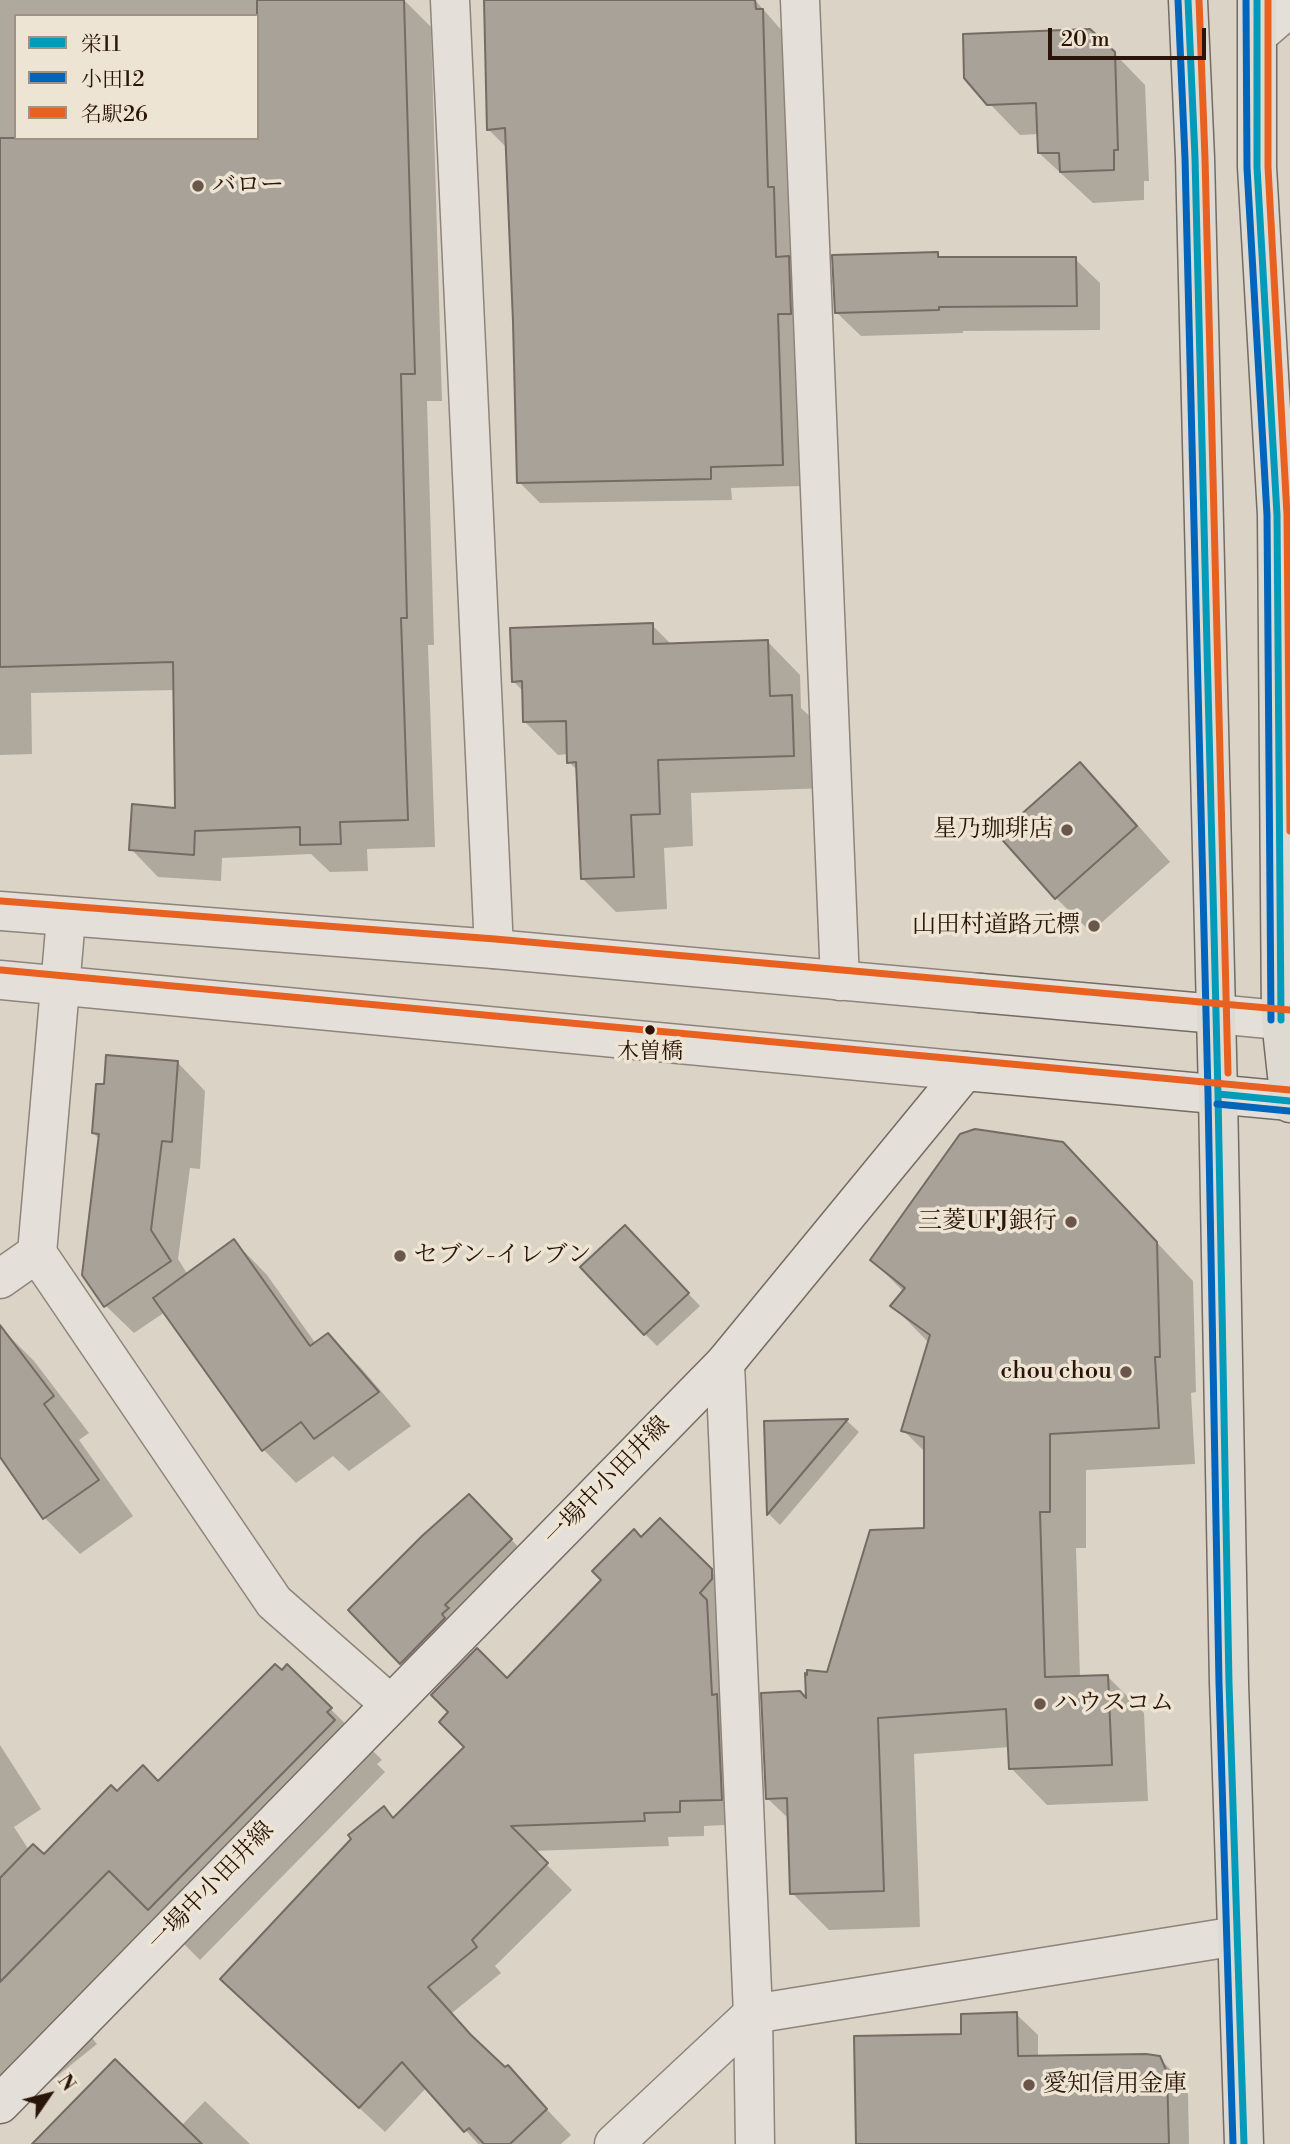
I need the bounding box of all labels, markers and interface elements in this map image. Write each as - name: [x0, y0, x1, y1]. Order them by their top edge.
- legend: [14, 14, 259, 140]
- scale bar: [1052, 14, 1210, 58]
- text: 20 m: [1061, 27, 1110, 53]
- text: 栄11: [81, 32, 121, 58]
- text: 小田12: [81, 67, 144, 93]
- text: 名駅26: [81, 102, 148, 128]
- place label: バロー: [212, 172, 284, 200]
- marker: バロー: [190, 178, 206, 194]
- place label: 星乃珈琲店: [933, 816, 1053, 844]
- marker: 星乃珈琲店: [1059, 822, 1075, 838]
- place label: 山田村道路元標: [912, 912, 1080, 940]
- marker: 山田村道路元標: [1086, 918, 1102, 934]
- marker: 木曽橋: [643, 1023, 657, 1037]
- place label: 木曽橋: [617, 1040, 683, 1066]
- place label: 三菱UFJ銀行: [918, 1208, 1057, 1236]
- marker: 三菱UFJ銀行: [1063, 1214, 1079, 1230]
- place label: セブン-イレブン: [414, 1242, 591, 1270]
- marker: セブン-イレブン: [392, 1248, 408, 1264]
- place label: chou chou: [1000, 1358, 1112, 1386]
- marker: chou chou: [1118, 1364, 1134, 1380]
- street label: 一場中小田井線: [539, 1412, 677, 1552]
- place label: ハウスコム: [1054, 1690, 1174, 1718]
- marker: ハウスコム: [1032, 1696, 1048, 1712]
- street label: 一場中小田井線: [143, 1817, 281, 1957]
- north arrow: [14, 2060, 84, 2130]
- text: N: [52, 2070, 80, 2096]
- place label: 愛知信用金庫: [1043, 2071, 1187, 2099]
- marker: 愛知信用金庫: [1021, 2077, 1037, 2093]

